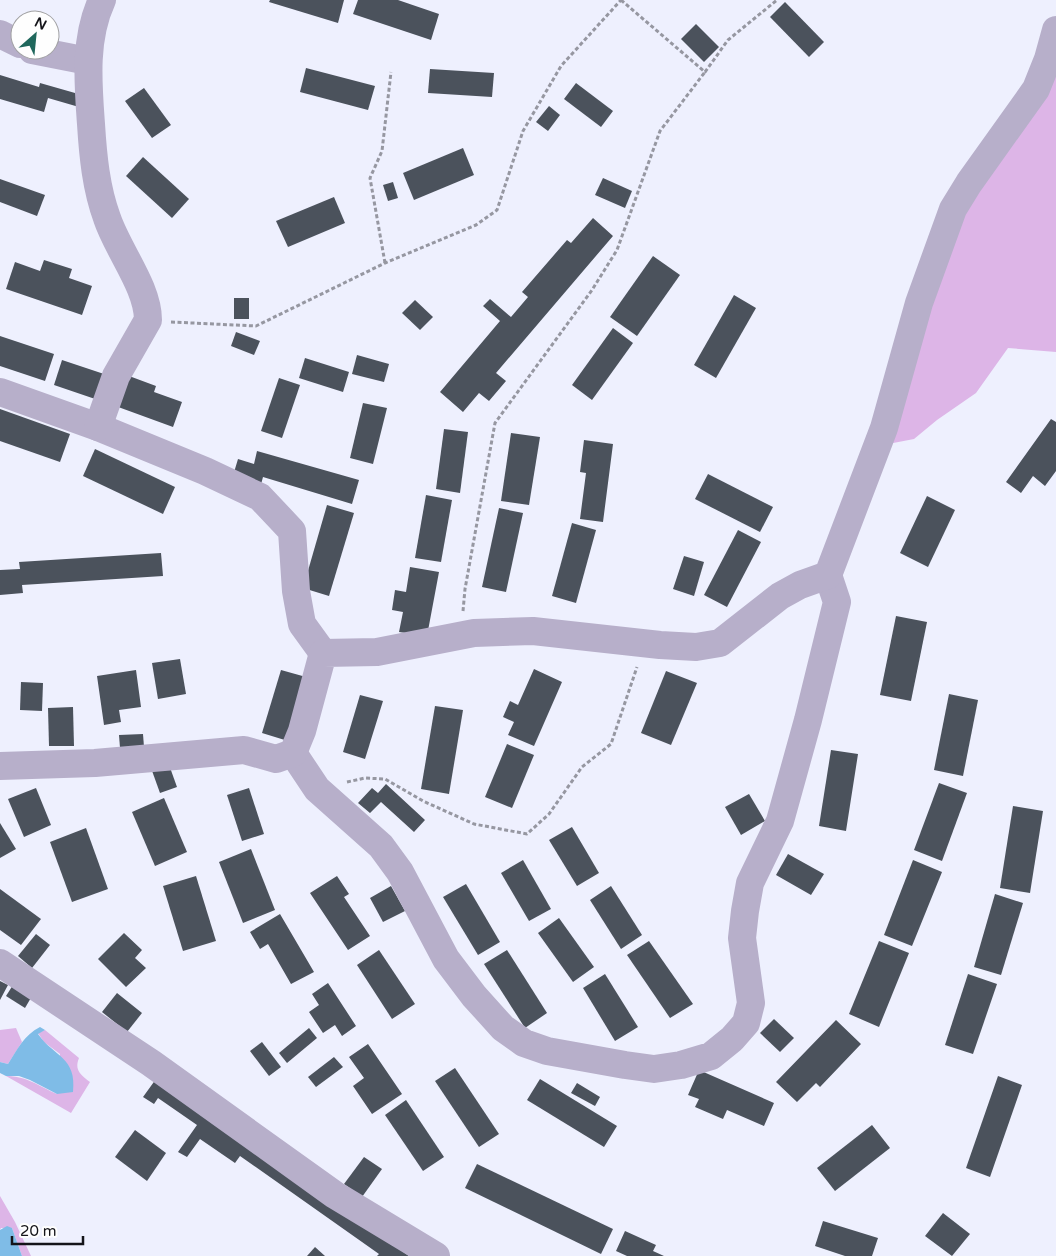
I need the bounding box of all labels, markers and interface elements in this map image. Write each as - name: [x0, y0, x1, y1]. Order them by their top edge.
- north arrow: [10, 10, 60, 60]
- text: N: [32, 14, 50, 34]
- scale bar: [12, 1214, 84, 1246]
- text: 20 m: [20, 1222, 57, 1240]

